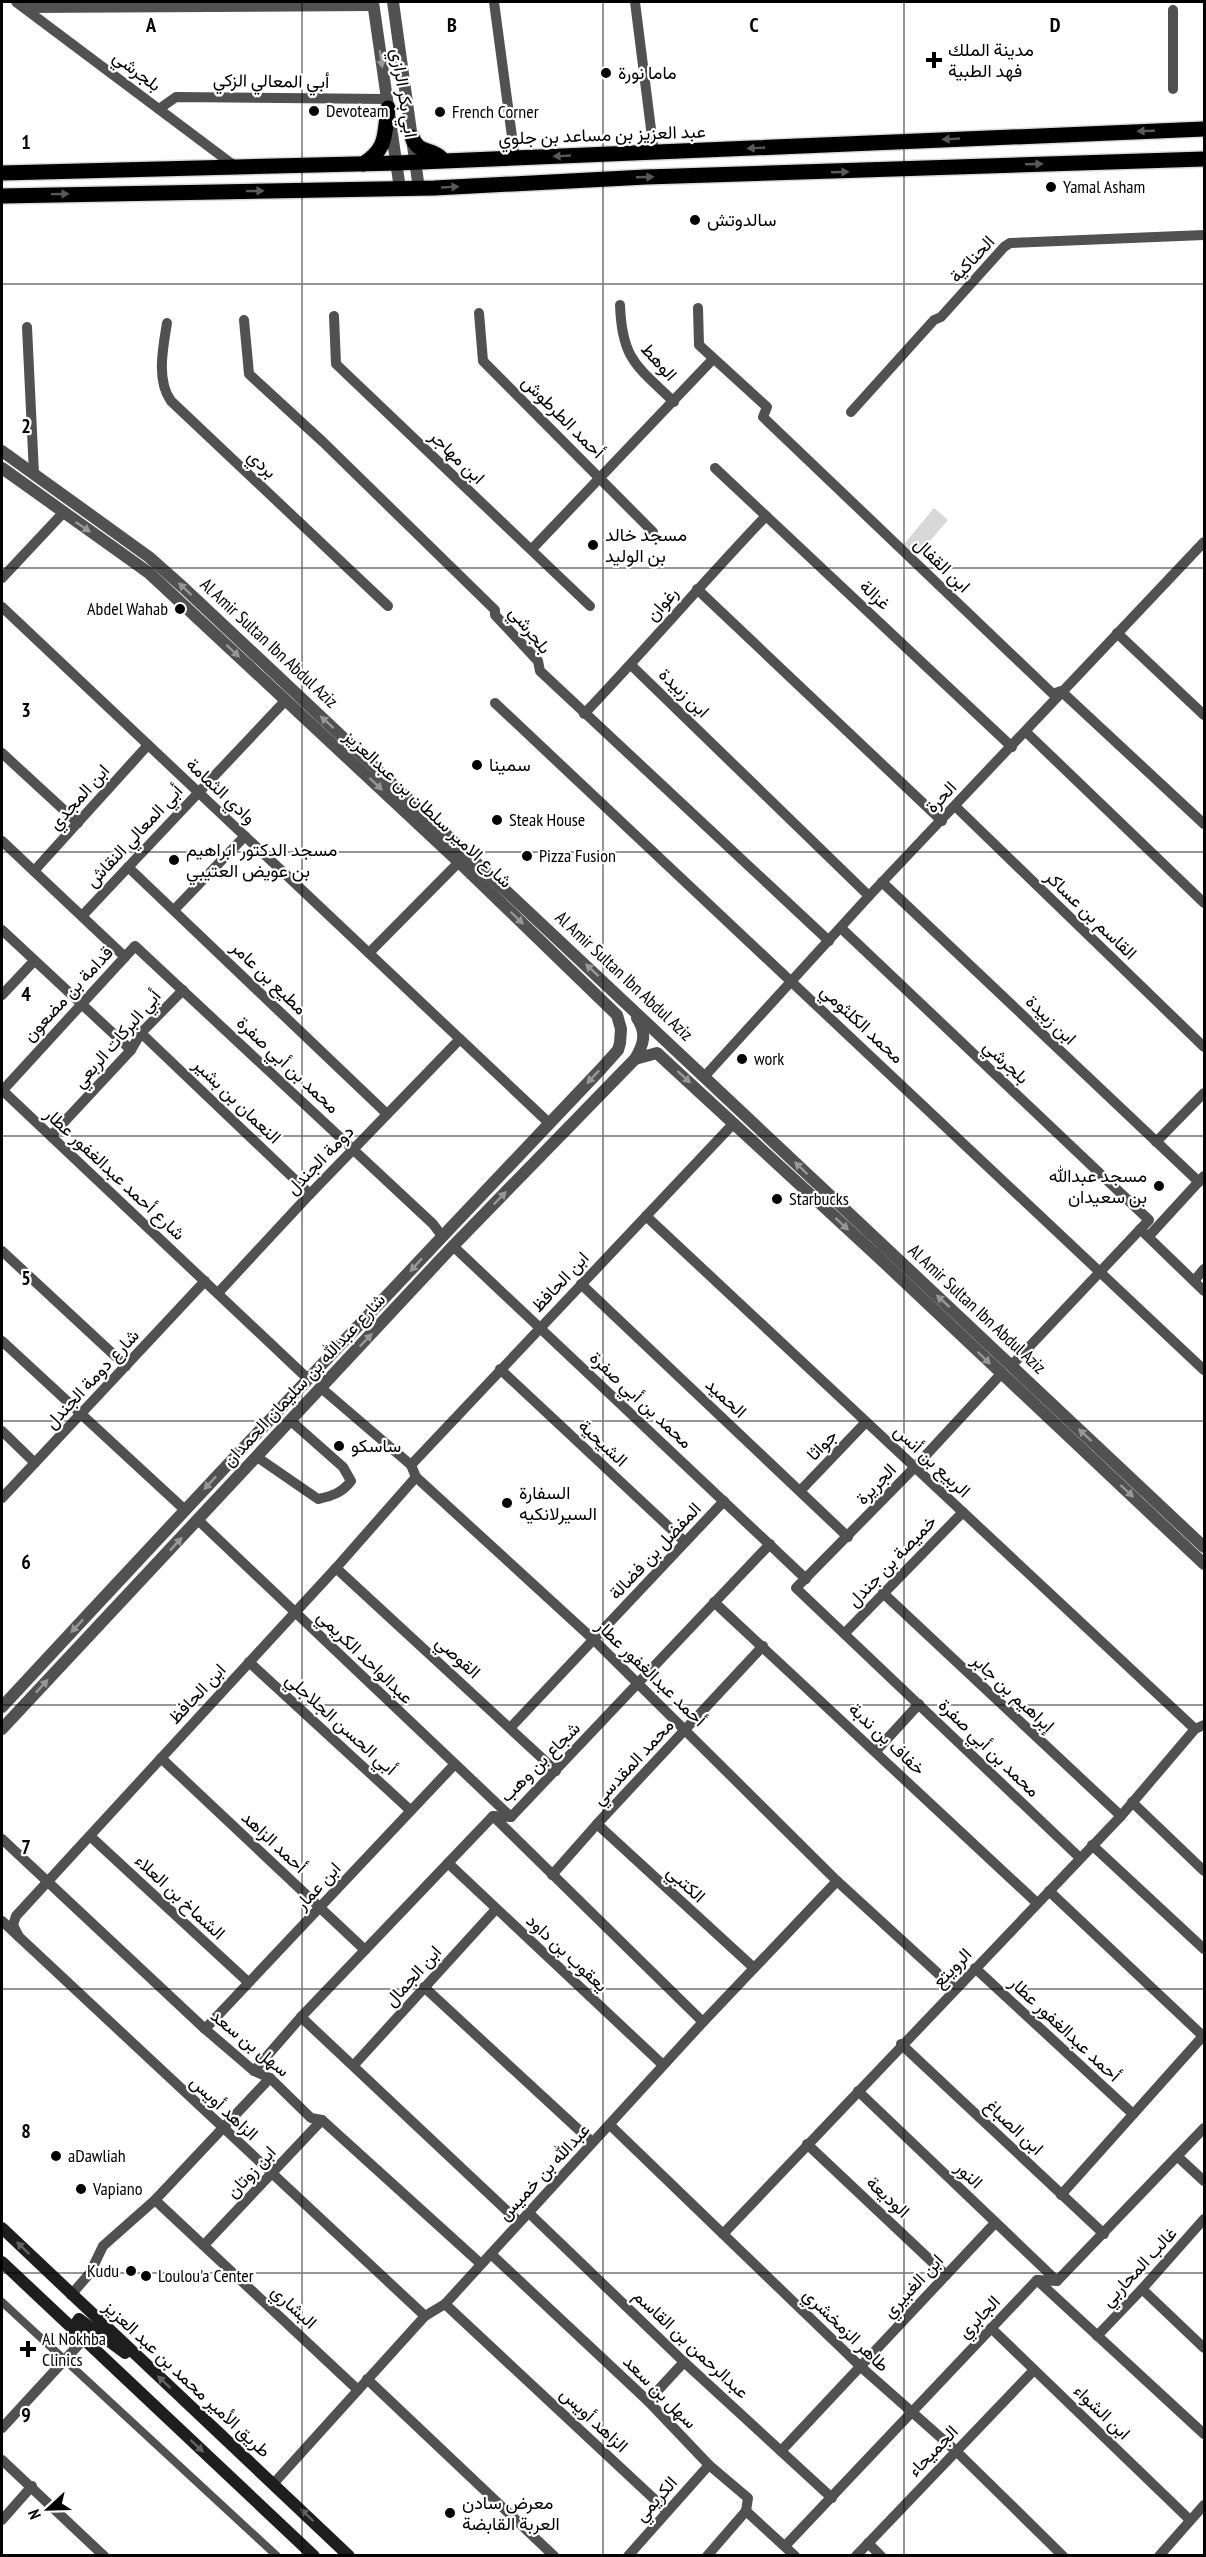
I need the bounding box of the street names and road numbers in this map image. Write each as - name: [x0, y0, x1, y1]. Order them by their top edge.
- street label: بلجرشي: [106, 45, 166, 99]
- street label: ابي بكر الرازي: [382, 47, 423, 140]
- street label: أبي المعالي الزكي: [213, 68, 329, 97]
- street label: عبد العزيز بن مساعد بن جلوي: [498, 119, 706, 154]
- street label: الحناكية: [944, 230, 999, 287]
- street label: الوهط: [636, 338, 683, 386]
- street label: أحمد الطرطوش: [517, 370, 610, 463]
- street label: ابن مهاجر: [424, 424, 490, 489]
- street label: بردي: [240, 444, 282, 486]
- street label: ابن القفال: [909, 532, 975, 597]
- street label: Al Amir Sultan Ibn Abdul Aziz: [196, 573, 343, 713]
- street label: غزالة: [855, 575, 896, 615]
- street label: رغوان: [640, 582, 683, 626]
- street label: بلجرشي: [501, 601, 557, 661]
- street label: ابن زبيدة: [654, 663, 715, 722]
- street label: شارع الامير سلطان بن عبدالعزيز: [338, 724, 517, 893]
- street label: وادي الثمامة: [179, 753, 261, 832]
- street label: ابن المجدي: [43, 759, 117, 837]
- street label: الحرة: [920, 776, 961, 818]
- street label: أبي المعالي النقاش: [80, 779, 190, 895]
- street label: القاسم بن عساكر: [1039, 864, 1142, 965]
- street label: Al Amir Sultan Ibn Abdul Aziz: [551, 906, 698, 1046]
- street label: مطيع بن عامر: [225, 935, 312, 1020]
- street label: قدامة بن مضعون: [17, 941, 118, 1046]
- street label: محمد الكلثومي: [813, 979, 909, 1071]
- street label: أبي البركات الربعي: [68, 985, 169, 1095]
- street label: ابن زبيدة: [1021, 990, 1082, 1049]
- street label: محمد بن أبي صفرة: [229, 1011, 345, 1121]
- street label: بلجرشي: [976, 1035, 1034, 1092]
- street label: النعمان بن بشير: [188, 1052, 286, 1148]
- street label: شارع أحمد عبدالغفور عطار: [39, 1102, 191, 1246]
- street label: دومة الجندل: [281, 1120, 359, 1199]
- street label: Al Amir Sultan Ibn Abdul Aziz: [904, 1239, 1051, 1379]
- street label: ابن الحافظ: [526, 1247, 593, 1317]
- street label: شارع عبدالله بن سليمان الحمدان: [217, 1288, 391, 1472]
- street label: شارع دومة الجندل: [40, 1324, 144, 1434]
- street label: محمد بن أبي صفرة: [582, 1346, 698, 1456]
- street label: الحميد: [701, 1373, 752, 1422]
- street label: الشيحية: [574, 1414, 633, 1471]
- street label: الربيع بن أنس: [888, 1419, 976, 1503]
- street label: جواثا: [801, 1424, 842, 1465]
- street label: الجريرة: [850, 1458, 901, 1509]
- street label: المفضل بن فضالة: [604, 1497, 706, 1604]
- street label: خميصة بن جندل: [842, 1510, 941, 1611]
- street label: عبدالواحد الكريمي: [309, 1605, 418, 1711]
- street label: أحمد عبدالغفور عطار: [591, 1614, 711, 1731]
- street label: القوصي: [428, 1630, 486, 1686]
- street label: إبراهيم بن جابر: [966, 1648, 1060, 1738]
- street label: ابن الحافظ: [163, 1659, 230, 1729]
- street label: أبي الحسن الجلاجلي: [278, 1668, 402, 1783]
- street label: محمد بن أبي صفرة: [931, 1693, 1045, 1805]
- street label: خفاف بن ندبة: [844, 1697, 931, 1780]
- street label: محمد المقدسي: [587, 1714, 681, 1812]
- street label: شجاع بن وهب: [495, 1717, 585, 1807]
- street label: أحمد الزاهد: [237, 1806, 312, 1878]
- street label: الشماخ بن العلاء: [130, 1849, 230, 1945]
- street label: ابن عمار: [289, 1857, 345, 1915]
- street label: الكتبي: [659, 1860, 710, 1910]
- street label: يعقوب بن داود: [521, 1909, 613, 1996]
- street label: ابن الجمال: [379, 1940, 446, 2011]
- street label: الرويتع: [927, 1943, 977, 1993]
- street label: أحمد عبدالغفور عطار: [1004, 1970, 1126, 2086]
- street label: سهل بن سعد: [206, 2004, 295, 2082]
- street label: الزاهد أويس: [185, 2070, 263, 2145]
- street label: ابن الصباغ: [979, 2094, 1049, 2160]
- street label: عبدالله بن خميس: [493, 2118, 595, 2225]
- street label: ابن زوتان: [221, 2141, 281, 2203]
- street label: النور: [950, 2155, 988, 2193]
- street label: الوديعة: [862, 2171, 915, 2223]
- street label: غالب المحاربي: [1096, 2222, 1184, 2314]
- street label: ابن الغبيري: [877, 2249, 951, 2325]
- street label: البشاري: [264, 2280, 322, 2337]
- street label: طاهر الزمخشري: [796, 2283, 894, 2379]
- street label: عبدالرحمن بن القاسم: [628, 2284, 754, 2404]
- street label: الجابري: [953, 2290, 1008, 2346]
- street label: طريق الأمير محمد بن عبد العزيز: [98, 2294, 276, 2462]
- street label: سهل بن سعد: [619, 2350, 702, 2433]
- street label: ابن الشواء: [1069, 2379, 1136, 2444]
- street label: الزاهد أويس: [555, 2382, 633, 2457]
- street label: الجميحاء: [903, 2420, 963, 2481]
- street label: الكريمي: [629, 2471, 685, 2529]

